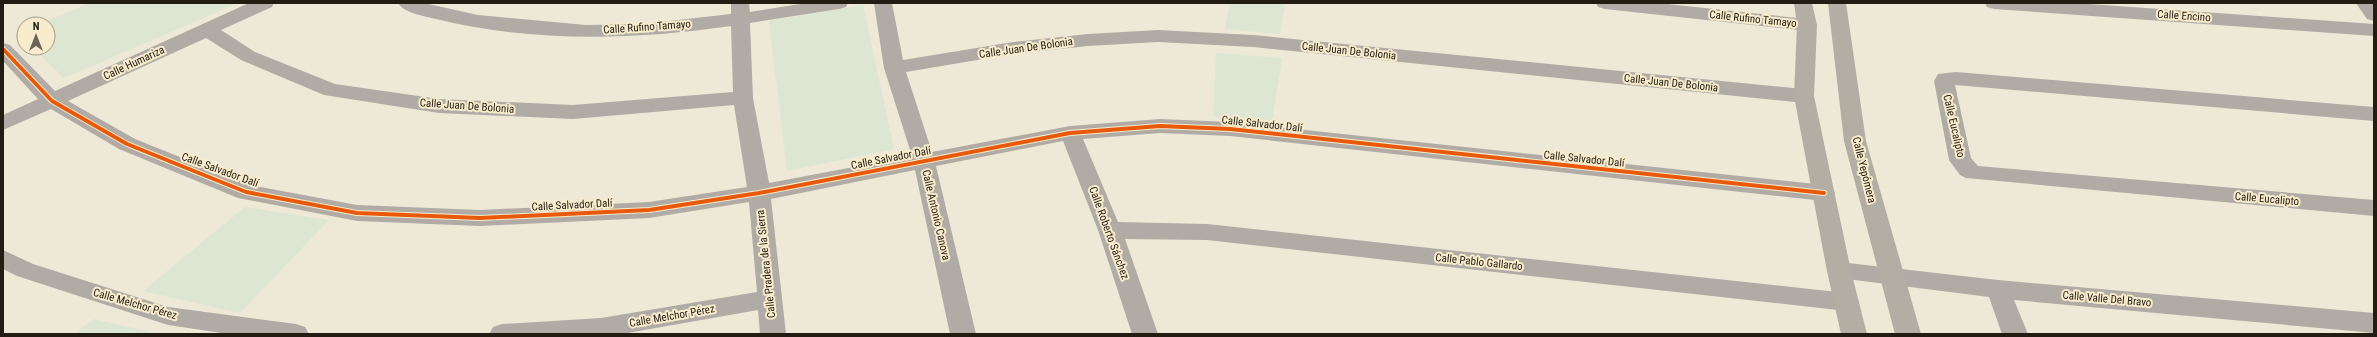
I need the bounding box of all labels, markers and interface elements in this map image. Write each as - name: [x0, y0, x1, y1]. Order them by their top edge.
- street label: Calle Rufino Tamayo: [1709, 8, 1798, 30]
- street label: Calle Encino: [2157, 8, 2212, 24]
- north arrow: [16, 16, 56, 56]
- street label: Calle Rufino Tamayo: [603, 17, 692, 37]
- text: N: [33, 20, 40, 33]
- street label: Calle Juan De Bolonia: [978, 35, 1074, 61]
- street label: Calle Juan De Bolonia: [1301, 40, 1397, 62]
- street label: Calle Humariza: [101, 43, 167, 83]
- street label: Calle Juan De Bolonia: [1623, 72, 1719, 94]
- street label: Calle Eucalipto: [1940, 93, 1968, 159]
- street label: Calle Juan De Bolonia: [419, 96, 515, 116]
- street label: Calle Salvador Dalí: [1221, 113, 1303, 135]
- street label: Calle Yepómera: [1850, 136, 1878, 204]
- street label: Calle Salvador Dalí: [850, 144, 932, 172]
- street label: Calle Salvador Dalí: [1543, 148, 1625, 170]
- street label: Calle Salvador Dalí: [180, 150, 261, 190]
- street label: Calle Antonio Canova: [919, 168, 953, 262]
- street label: Calle Roberto Sánchez: [1086, 185, 1132, 281]
- street label: Calle Eucalipto: [2234, 190, 2300, 208]
- street label: Calle Salvador Dalí: [531, 196, 613, 214]
- street label: Calle Pradera de la Sierra: [754, 209, 778, 319]
- street label: Calle Pablo Gallardo: [1435, 251, 1524, 273]
- street label: Calle Melchor Pérez: [92, 286, 178, 322]
- street label: Calle Valle Del Bravo: [2062, 289, 2152, 309]
- street label: Calle Melchor Pérez: [628, 302, 716, 330]

